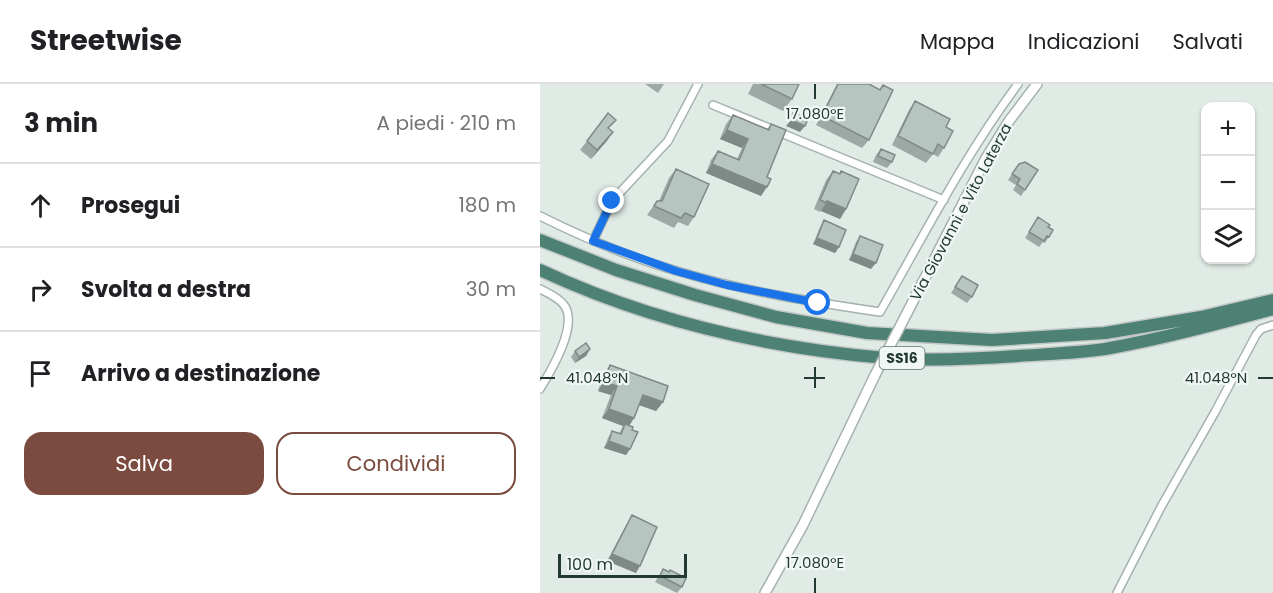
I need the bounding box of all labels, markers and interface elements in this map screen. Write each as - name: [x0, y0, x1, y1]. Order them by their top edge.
- text: Streetwise: [30, 21, 182, 60]
- text: Mappa: [920, 27, 995, 56]
- text: Indicazioni: [1028, 27, 1140, 56]
- text: Salvati: [1173, 27, 1243, 56]
- map controls: [1201, 102, 1255, 264]
- button: +: [1201, 102, 1255, 156]
- text: 17.080°E: [786, 103, 844, 124]
- text: 3 min: [24, 105, 98, 141]
- text: A piedi · 210 m: [377, 109, 516, 137]
- street label: Via Giovanni e Vito Laterza: [905, 119, 1016, 304]
- button: −: [1201, 156, 1255, 210]
- route end: [598, 187, 624, 213]
- icon: ahead: [24, 189, 57, 222]
- text: Prosegui: [81, 190, 180, 221]
- text: 180 m: [458, 191, 516, 219]
- button: layers: [1201, 210, 1255, 264]
- icon: right: [24, 273, 57, 306]
- text: Svolta a destra: [81, 274, 251, 305]
- text: 30 m: [466, 275, 516, 303]
- route start: [804, 289, 830, 315]
- road number: SS16: [880, 347, 925, 369]
- icon: arrive: [24, 357, 57, 390]
- text: Arrivo a destinazione: [81, 358, 320, 389]
- text: 41.048°N: [566, 367, 628, 388]
- text: 41.048°N: [1185, 367, 1247, 388]
- button: Salva: [24, 432, 264, 495]
- button: Condividi: [276, 432, 516, 495]
- scale bar: [558, 551, 687, 578]
- text: 17.080°E: [786, 552, 844, 573]
- text: 100 m: [567, 553, 613, 576]

